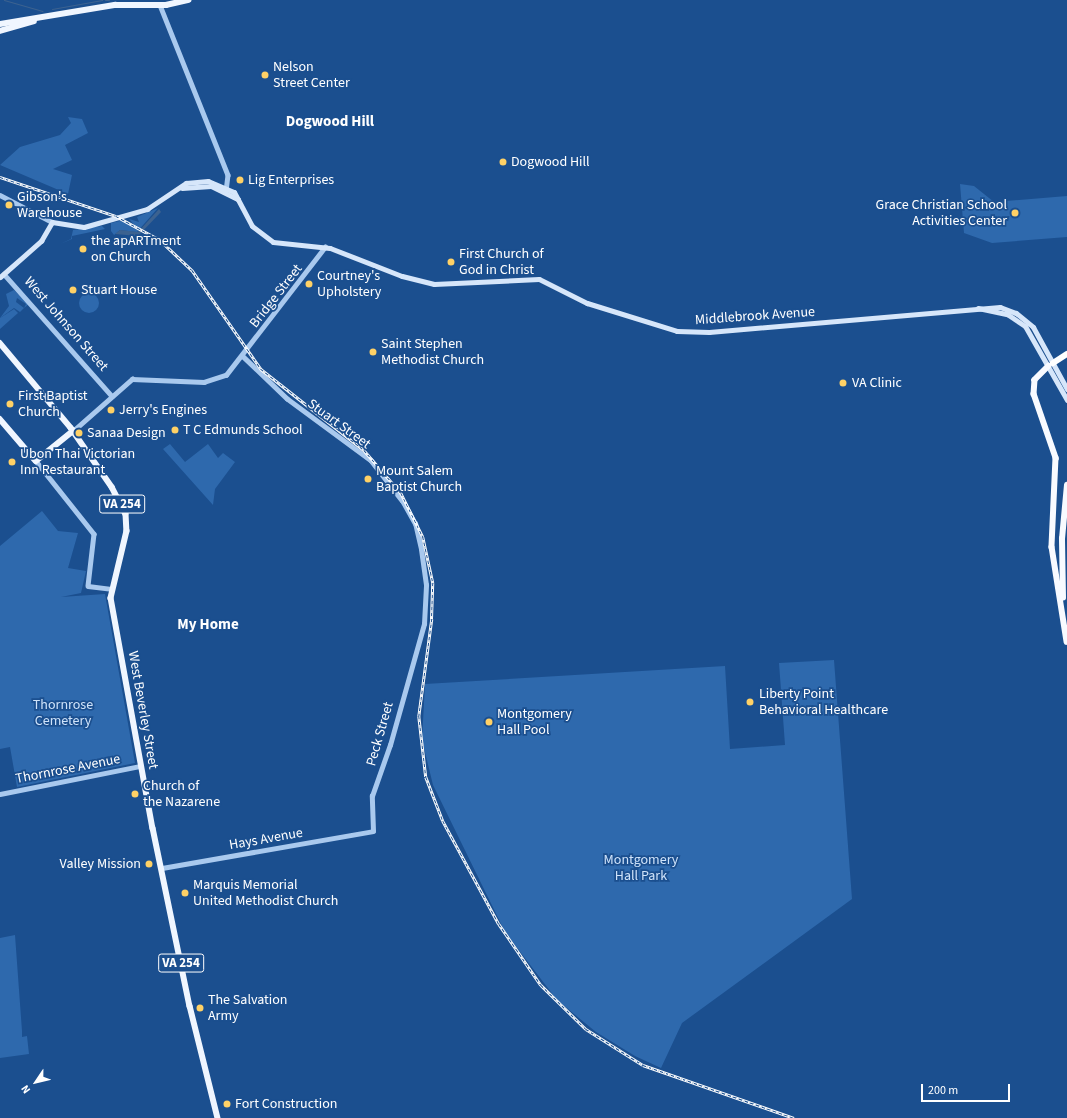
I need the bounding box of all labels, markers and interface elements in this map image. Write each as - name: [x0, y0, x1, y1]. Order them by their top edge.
- place label: Nelson Street Center: [273, 59, 350, 92]
- marker: Nelson Street Center: [260, 70, 270, 80]
- district label: Dogwood Hill: [286, 113, 374, 131]
- place label: Dogwood Hill: [511, 154, 590, 170]
- marker: Dogwood Hill: [498, 157, 508, 167]
- place label: Lig Enterprises: [248, 172, 334, 188]
- marker: Lig Enterprises: [235, 175, 245, 185]
- place label: Gibson's Warehouse: [17, 189, 82, 222]
- place label: Grace Christian School Activities Center: [876, 197, 1007, 230]
- marker: Gibson's Warehouse: [4, 200, 14, 210]
- marker: Grace Christian School Activities Center: [1010, 208, 1020, 218]
- place label: the apARTment on Church: [91, 233, 181, 266]
- marker: the apARTment on Church: [78, 244, 88, 254]
- place label: First Church of God in Christ: [459, 246, 544, 278]
- marker: First Church of God in Christ: [446, 257, 456, 267]
- street label: Bridge Street: [246, 261, 306, 331]
- place label: Courtney's Upholstery: [317, 268, 381, 300]
- street label: West Johnson Street: [20, 273, 112, 375]
- marker: Courtney's Upholstery: [304, 279, 314, 289]
- place label: Stuart House: [81, 282, 157, 298]
- marker: Stuart House: [68, 285, 78, 295]
- street label: Middlebrook Avenue: [694, 303, 816, 329]
- place label: Saint Stephen Methodist Church: [381, 336, 484, 368]
- marker: Saint Stephen Methodist Church: [368, 347, 378, 357]
- place label: VA Clinic: [852, 375, 902, 391]
- marker: VA Clinic: [837, 377, 849, 389]
- place label: First Baptist Church: [18, 388, 88, 420]
- street label: Stuart Street: [304, 395, 374, 453]
- marker: First Baptist Church: [5, 399, 15, 409]
- place label: Jerry's Engines: [119, 402, 207, 418]
- marker: Jerry's Engines: [106, 405, 116, 415]
- place label: T C Edmunds School: [183, 422, 303, 438]
- place label: Sanaa Design: [87, 425, 166, 441]
- marker: T C Edmunds School: [170, 425, 180, 435]
- marker: Sanaa Design: [74, 428, 84, 438]
- place label: Ubon Thai Victorian Inn Restaurant: [20, 446, 135, 478]
- marker: Ubon Thai Victorian Inn Restaurant: [7, 457, 17, 467]
- place label: Mount Salem Baptist Church: [376, 463, 462, 496]
- marker: Mount Salem Baptist Church: [363, 474, 373, 484]
- road number: VA 254: [99, 493, 145, 515]
- district label: My Home: [177, 616, 239, 634]
- street label: West Beverley Street: [124, 650, 162, 770]
- place label: Liberty Point Behavioral Healthcare: [759, 686, 888, 718]
- marker: Liberty Point Behavioral Healthcare: [744, 696, 756, 708]
- park label: Thornrose Cemetery: [33, 697, 93, 730]
- street label: Peck Street: [363, 700, 397, 768]
- place label: Montgomery Hall Pool: [497, 706, 572, 738]
- marker: Montgomery Hall Pool: [484, 717, 494, 727]
- street label: Thornrose Avenue: [14, 751, 122, 787]
- place label: Church of the Nazarene: [143, 778, 220, 810]
- marker: Church of the Nazarene: [130, 789, 140, 799]
- street label: Hays Avenue: [228, 824, 304, 854]
- park label: Montgomery Hall Park: [604, 852, 678, 884]
- place label: Valley Mission: [60, 856, 141, 872]
- marker: Valley Mission: [144, 859, 154, 869]
- place label: Marquis Memorial United Methodist Church: [193, 877, 338, 910]
- marker: Marquis Memorial United Methodist Church: [180, 888, 190, 898]
- road number: VA 254: [158, 952, 204, 974]
- place label: The Salvation Army: [208, 992, 288, 1024]
- marker: The Salvation Army: [195, 1003, 205, 1013]
- north arrow: [16, 1062, 56, 1102]
- scale bar: [923, 1076, 1012, 1102]
- text: N: [18, 1082, 34, 1096]
- text: 200 m: [928, 1082, 958, 1099]
- place label: Fort Construction: [235, 1096, 337, 1112]
- marker: Fort Construction: [222, 1099, 232, 1109]

